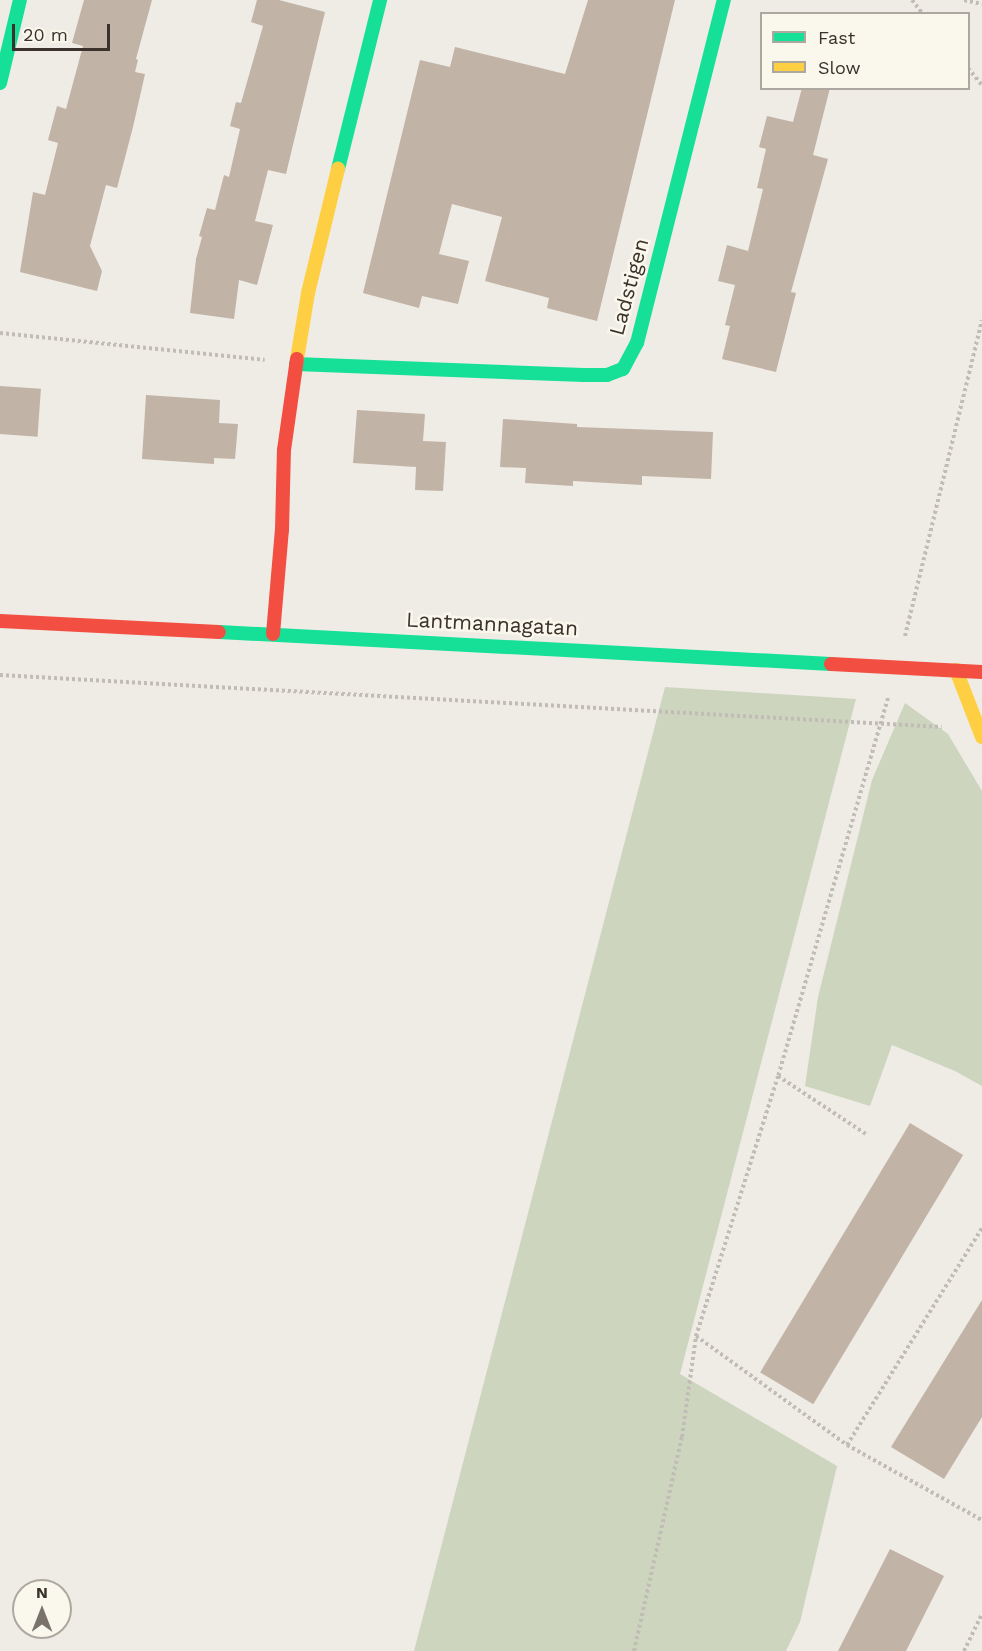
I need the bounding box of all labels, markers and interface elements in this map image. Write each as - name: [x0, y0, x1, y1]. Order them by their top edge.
- scale bar: [15, 12, 112, 50]
- legend: [760, 12, 970, 90]
- text: 20 m: [23, 24, 68, 45]
- text: Fast: [818, 27, 855, 48]
- text: Slow: [818, 57, 861, 78]
- street label: Ladstigen: [604, 236, 654, 338]
- street label: Lantmannagatan: [405, 607, 579, 641]
- north arrow: [12, 1579, 72, 1639]
- text: N: [36, 1583, 48, 1602]

